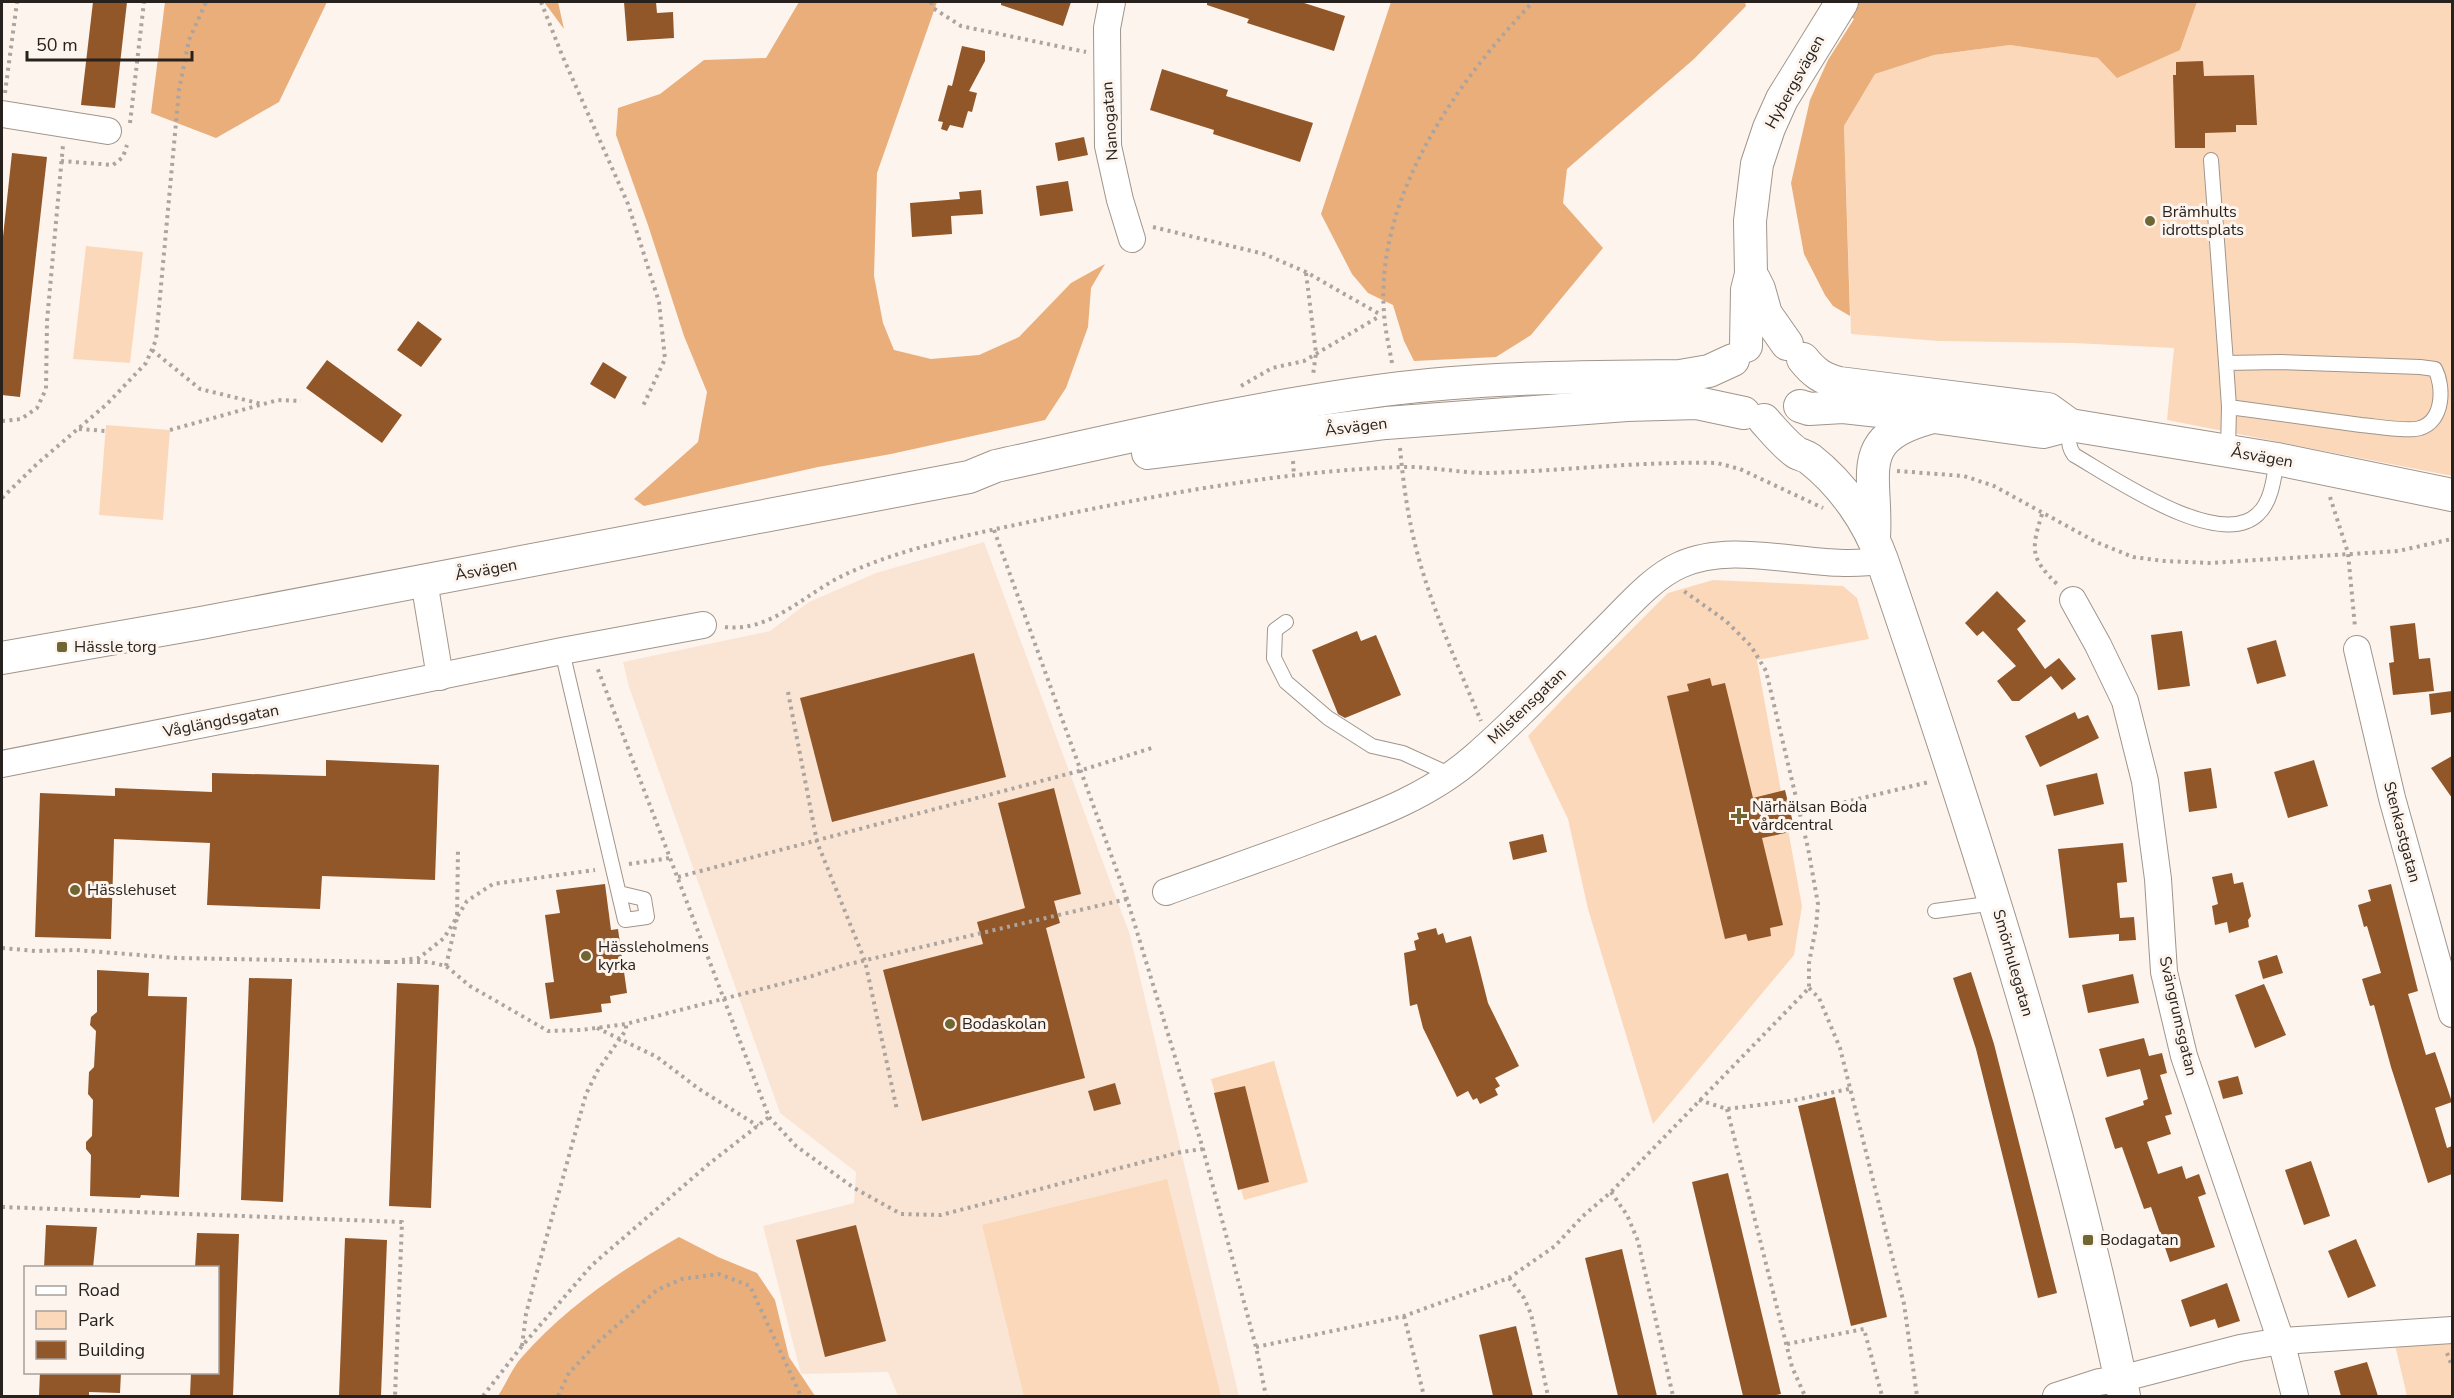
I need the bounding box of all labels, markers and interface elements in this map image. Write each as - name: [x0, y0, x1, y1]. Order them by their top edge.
- scale bar: [27, 24, 192, 62]
- street label: Hybergsvägen: [1760, 31, 1830, 133]
- text: 50 m: [36, 33, 78, 57]
- street label: Nanogatan: [1096, 81, 1124, 161]
- place label: Brämhults idrottsplats: [2162, 201, 2244, 241]
- marker: Brämhults idrottsplats: [2143, 214, 2157, 228]
- street label: Åsvägen: [1324, 412, 1388, 442]
- street label: Åsvägen: [2229, 441, 2295, 473]
- street label: Åsvägen: [453, 554, 519, 586]
- place label: Hässle torg: [74, 636, 157, 658]
- marker: Hässle torg: [55, 640, 69, 654]
- street label: Milstensgatan: [1483, 663, 1571, 749]
- street label: Våglängdsgatan: [160, 699, 281, 743]
- street label: Stenkastgatan: [2378, 779, 2426, 885]
- place label: Närhälsan Boda vårdcentral: [1752, 796, 1867, 836]
- marker: Närhälsan Boda vårdcentral: [1730, 807, 1748, 825]
- place label: Hässlehuset: [87, 879, 176, 901]
- marker: Hässlehuset: [68, 883, 82, 897]
- street label: Smörhulegatan: [1987, 907, 2039, 1019]
- place label: Hässleholmens kyrka: [598, 936, 709, 976]
- marker: Hässleholmens kyrka: [579, 949, 593, 963]
- street label: Svängrumsgatan: [2154, 954, 2202, 1078]
- place label: Bodaskolan: [962, 1013, 1046, 1035]
- marker: Bodaskolan: [943, 1017, 957, 1031]
- place label: Bodagatan: [2100, 1229, 2179, 1251]
- marker: Bodagatan: [2081, 1233, 2095, 1247]
- legend: [24, 1266, 219, 1374]
- text: Road: [78, 1278, 120, 1302]
- text: Park: [78, 1308, 115, 1332]
- text: Building: [78, 1338, 145, 1362]

